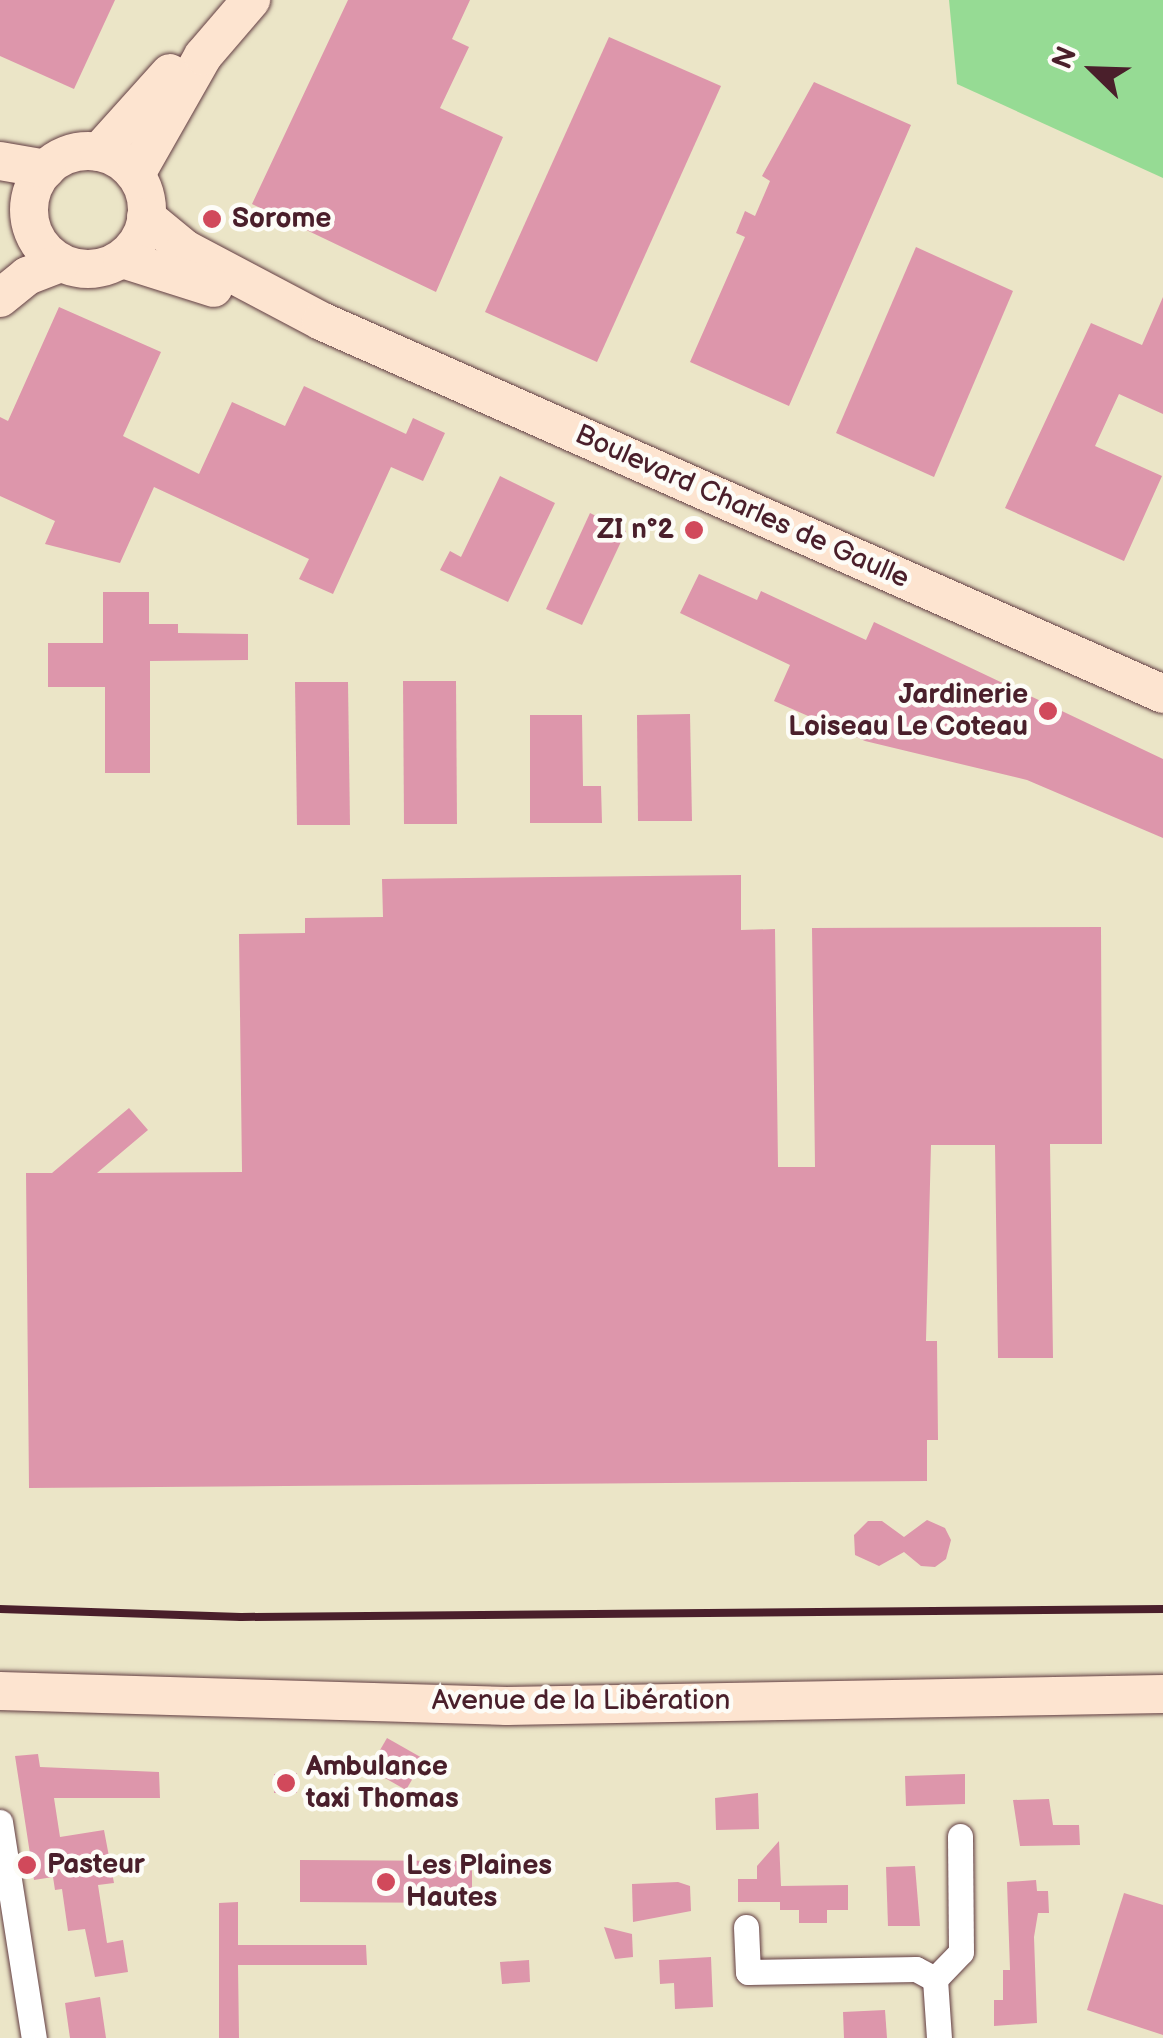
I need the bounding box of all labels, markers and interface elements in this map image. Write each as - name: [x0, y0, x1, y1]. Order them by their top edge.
- north arrow: [1043, 20, 1143, 120]
- text: N: [1046, 42, 1084, 74]
- place label: Sorome: [232, 202, 331, 236]
- marker: Sorome: [201, 208, 223, 230]
- street label: Boulevard Charles de Gaulle: [570, 418, 914, 596]
- place label: ZI n°2: [597, 513, 674, 547]
- marker: ZI n°2: [683, 519, 705, 541]
- place label: Jardinerie Loiseau Le Coteau: [788, 678, 1028, 744]
- marker: Jardinerie Loiseau Le Coteau: [1037, 700, 1059, 722]
- street label: Avenue de la Libération: [432, 1684, 730, 1718]
- place label: Ambulance taxi Thomas: [306, 1750, 459, 1816]
- marker: Ambulance taxi Thomas: [275, 1772, 297, 1794]
- place label: Pasteur: [47, 1848, 145, 1882]
- place label: Les Plaines Hautes: [406, 1849, 552, 1915]
- marker: Pasteur: [16, 1854, 38, 1876]
- marker: Les Plaines Hautes: [375, 1871, 397, 1893]

